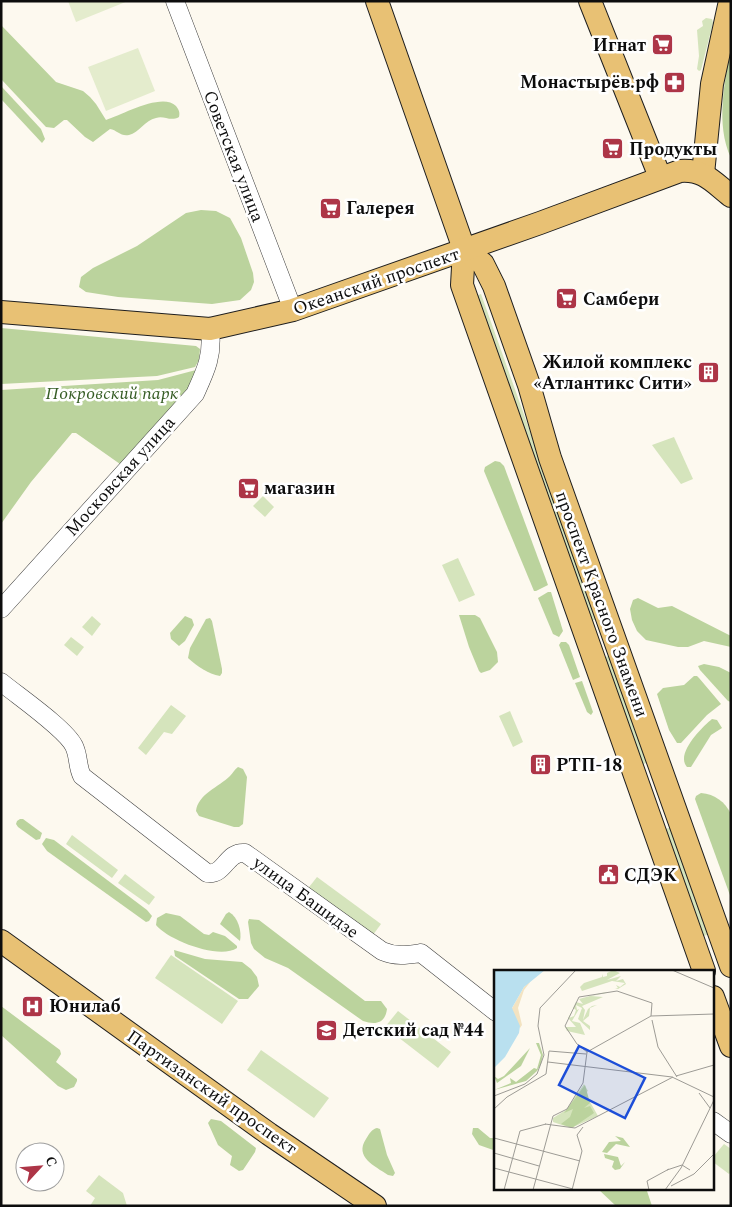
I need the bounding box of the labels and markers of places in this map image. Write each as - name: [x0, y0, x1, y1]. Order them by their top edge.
- place label: Игнат: [593, 32, 646, 59]
- supermarket icon: Игнат: [650, 33, 674, 57]
- place label: Монастырёв.рф: [520, 69, 659, 96]
- pharmacy icon: Монастырёв.рф: [663, 70, 687, 94]
- place label: Продукты: [629, 136, 717, 163]
- supermarket icon: Продукты: [601, 137, 625, 161]
- place label: Галерея: [346, 195, 415, 222]
- supermarket icon: Галерея: [318, 196, 342, 220]
- place label: Самбери: [583, 286, 660, 313]
- supermarket icon: Самбери: [555, 287, 579, 311]
- place label: Жилой комплекс «Атлантикс Сити»: [533, 349, 692, 397]
- building icon: Жилой комплекс «Атлантикс Сити»: [696, 360, 720, 384]
- place label: магазин: [264, 475, 335, 502]
- supermarket icon: магазин: [236, 476, 260, 500]
- place label: РТП-18: [556, 752, 622, 779]
- building icon: РТП-18: [528, 753, 552, 777]
- place label: СДЭК: [624, 862, 677, 889]
- public building icon: СДЭК: [596, 863, 620, 887]
- place label: Юнилаб: [49, 993, 121, 1020]
- hospital icon: Юнилаб: [21, 994, 45, 1018]
- place label: Детский сад №44: [343, 1017, 484, 1044]
- school or university icon: Детский сад №44: [315, 1018, 339, 1042]

